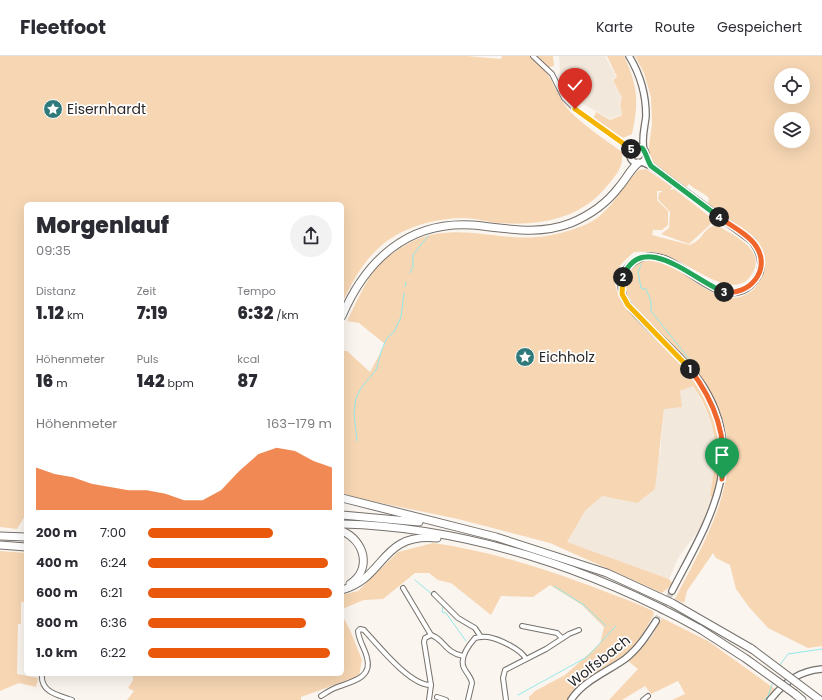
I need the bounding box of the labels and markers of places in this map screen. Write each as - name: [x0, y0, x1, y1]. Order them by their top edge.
- pin: [558, 68, 592, 109]
- place icon: Eisernhardt: [42, 98, 64, 120]
- place label: Eisernhardt: [67, 99, 146, 119]
- pin: 5: [621, 139, 641, 159]
- pin: 4: [709, 207, 729, 227]
- pin: 2: [613, 267, 633, 287]
- pin: 3: [714, 282, 734, 302]
- place icon: Eichholz: [514, 346, 536, 368]
- place label: Eichholz: [539, 347, 595, 367]
- pin: 1: [680, 359, 700, 379]
- pin: [705, 438, 739, 479]

